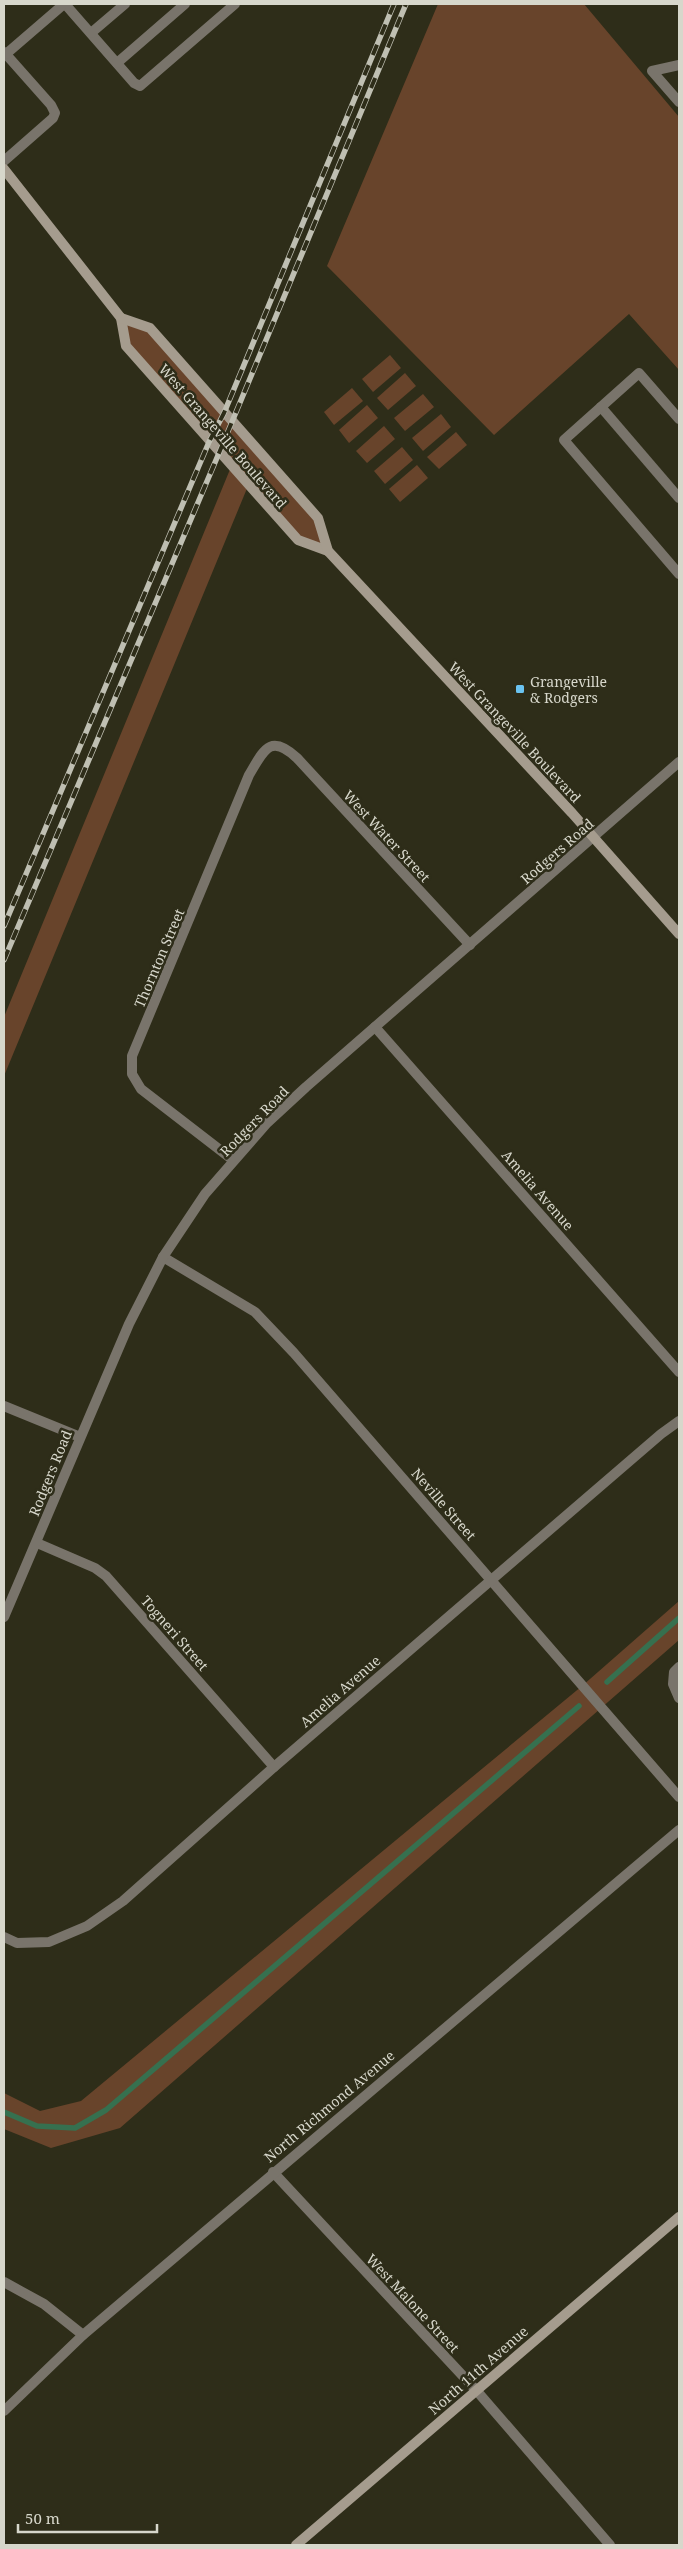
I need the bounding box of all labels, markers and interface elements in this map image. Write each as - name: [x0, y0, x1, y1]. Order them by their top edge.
- street label: West Grangeville Boulevard: [155, 360, 291, 513]
- street label: West Grangeville Boulevard: [445, 658, 586, 807]
- place label: Grangeville & Rodgers: [530, 672, 607, 707]
- marker: Grangeville & Rodgers: [514, 683, 526, 695]
- street label: West Water Street: [339, 786, 435, 886]
- street label: Rodgers Road: [516, 814, 598, 888]
- street label: Thornton Street: [130, 905, 188, 1010]
- street label: Rodgers Road: [215, 1081, 293, 1160]
- street label: Amelia Avenue: [498, 1146, 578, 1234]
- street label: Rodgers Road: [24, 1427, 76, 1519]
- street label: Neville Street: [407, 1464, 481, 1544]
- street label: Togneri Street: [137, 1591, 213, 1675]
- street label: Amelia Avenue: [296, 1651, 384, 1731]
- street label: North Richmond Avenue: [260, 2046, 398, 2166]
- street label: West Malone Street: [362, 2249, 464, 2357]
- street label: North 11th Avenue: [424, 2322, 532, 2418]
- scale bar: [18, 2502, 156, 2534]
- text: 50 m: [25, 2508, 60, 2528]

